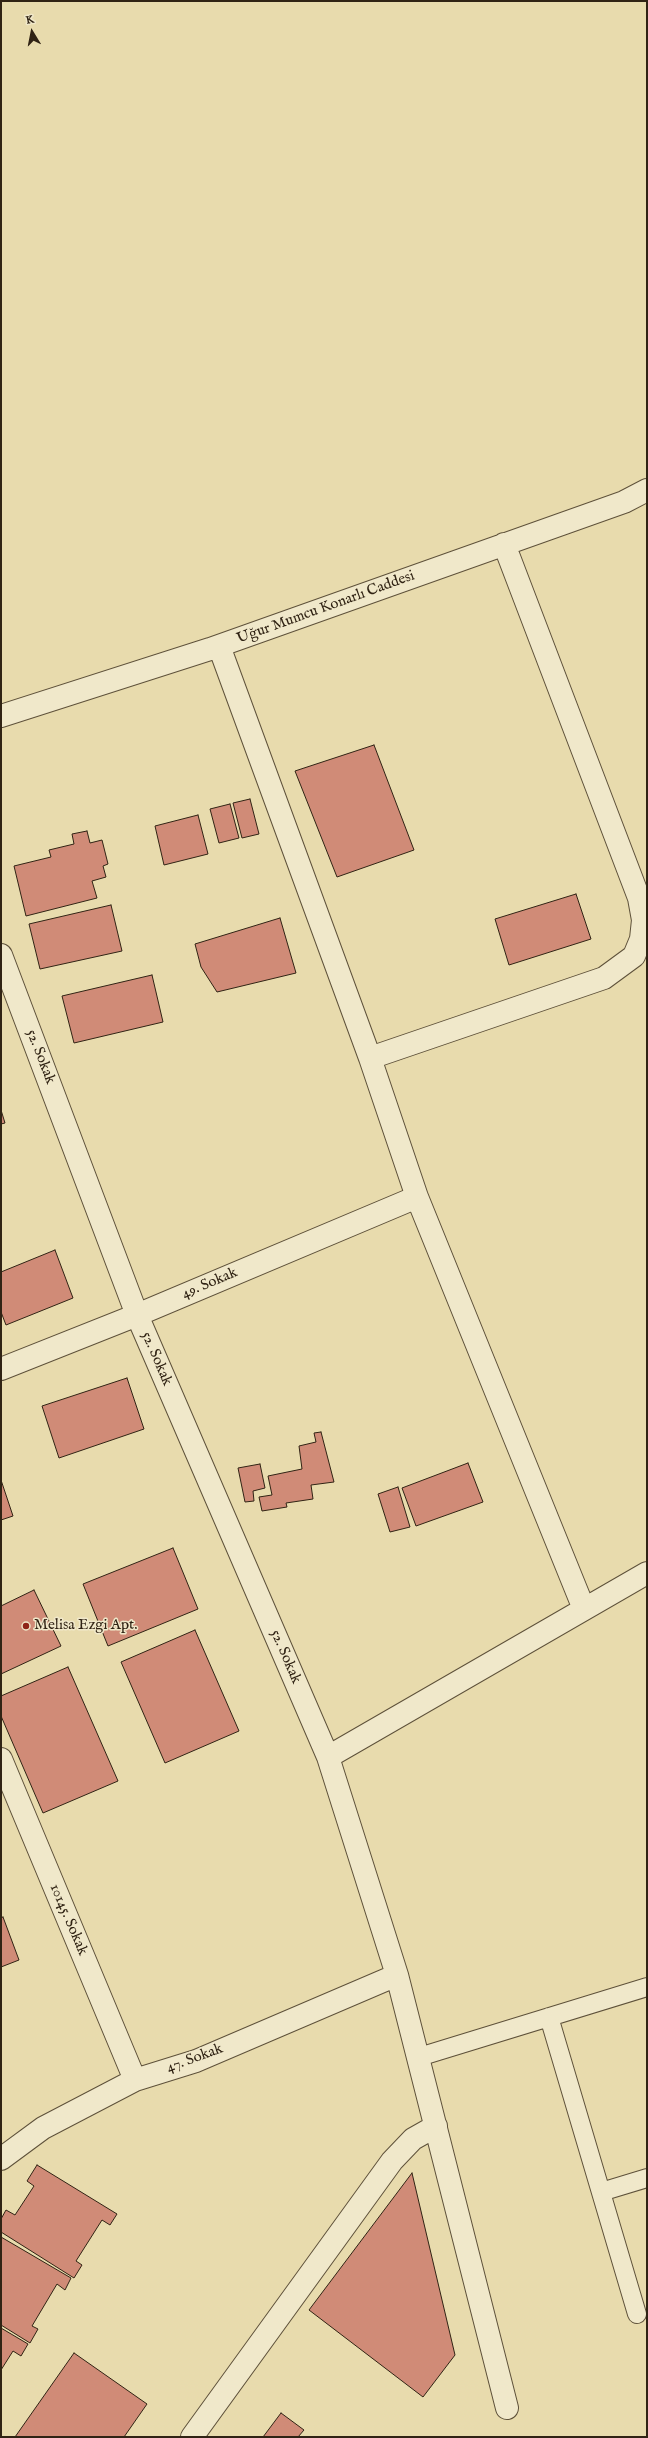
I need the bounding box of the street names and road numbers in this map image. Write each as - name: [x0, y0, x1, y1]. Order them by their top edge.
- street label: Uğur Mumcu Konarlı Caddesi: [235, 567, 417, 649]
- street label: 52. Sokak: [21, 1027, 59, 1087]
- street label: 49. Sokak: [179, 1264, 241, 1304]
- street label: 52. Sokak: [137, 1329, 175, 1389]
- street label: 52. Sokak: [266, 1627, 304, 1687]
- street label: 10145. Sokak: [45, 1882, 91, 1958]
- street label: 47. Sokak: [164, 2041, 226, 2077]

